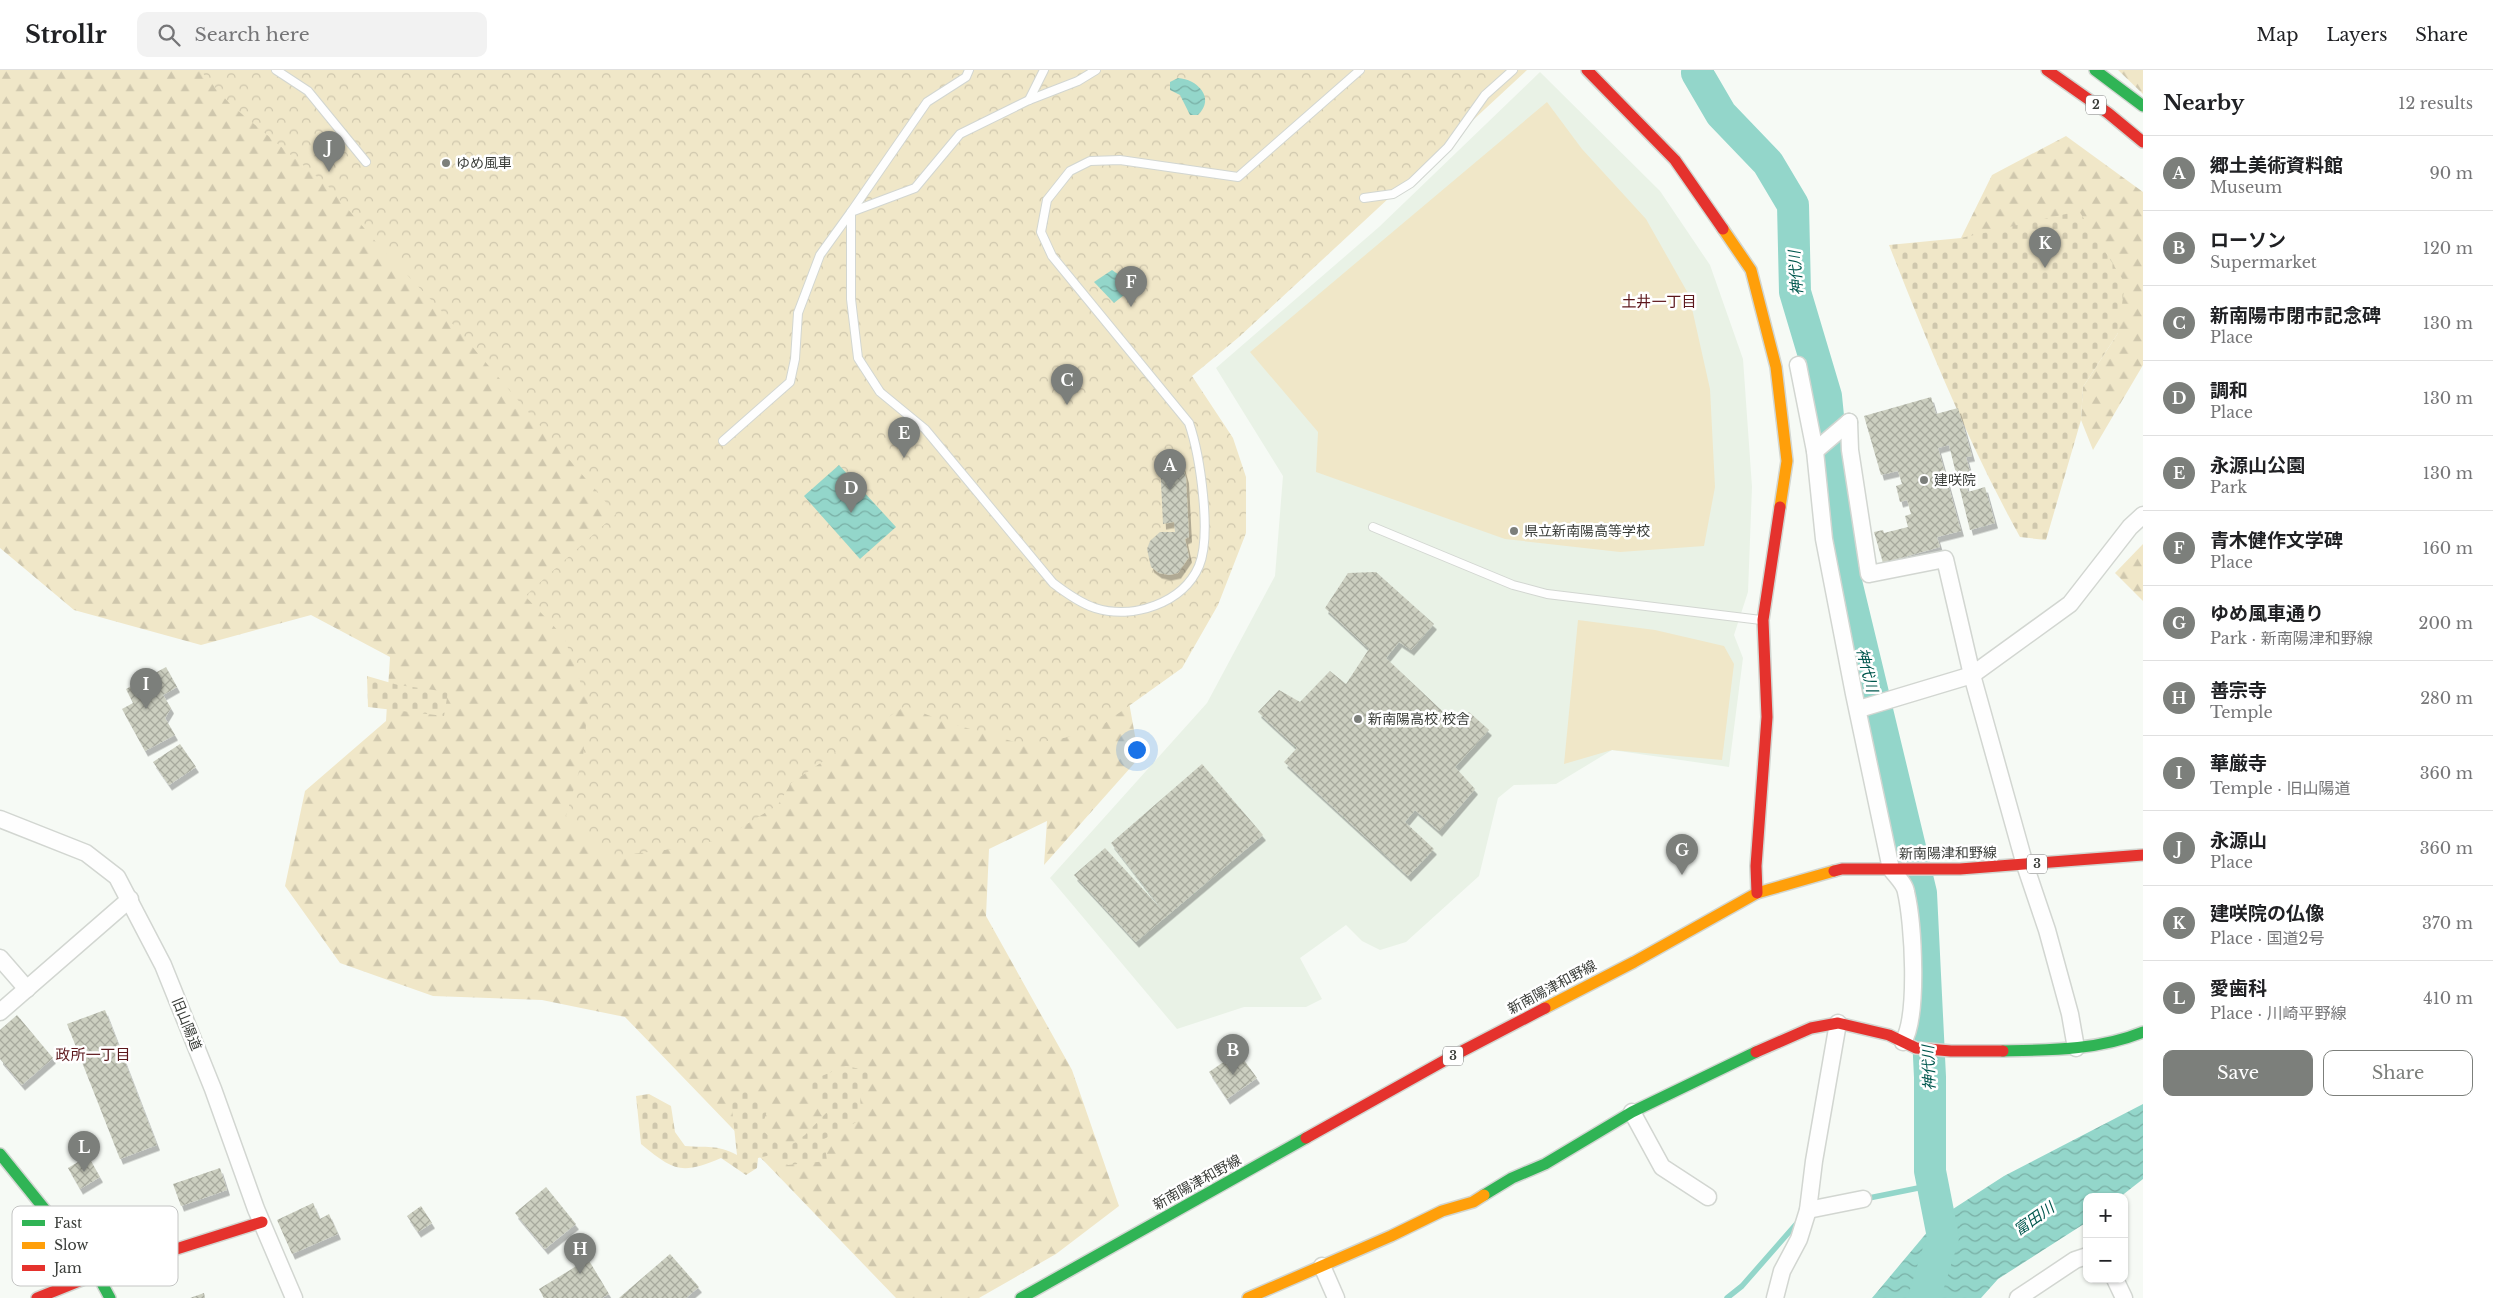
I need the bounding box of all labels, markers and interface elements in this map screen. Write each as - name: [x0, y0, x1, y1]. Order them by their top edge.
- search box: [137, 12, 487, 57]
- text: Strollr: [25, 20, 107, 49]
- icon: search: [155, 21, 183, 49]
- text: Search here: [195, 23, 310, 46]
- text: Map: [2257, 24, 2298, 46]
- text: Layers: [2326, 24, 2387, 46]
- text: Share: [2415, 24, 2468, 46]
- text: Nearby: [2163, 90, 2244, 116]
- text: 12 results: [2398, 93, 2473, 113]
- road number: 2: [2086, 96, 2106, 114]
- pin: J: [313, 131, 345, 172]
- place label: ゆめ風車: [456, 154, 512, 172]
- text: 郷土美術資料館: [2210, 154, 2343, 177]
- marker: ゆめ風車: [440, 157, 452, 169]
- text: A: [2173, 163, 2185, 183]
- text: 90 m: [2430, 163, 2473, 183]
- text: Museum: [2210, 177, 2282, 197]
- pin: K: [2029, 227, 2061, 268]
- text: ローソン: [2210, 229, 2286, 252]
- text: B: [2173, 238, 2185, 258]
- text: 120 m: [2423, 238, 2473, 258]
- water label: 神代川: [1784, 248, 1807, 296]
- text: Supermarket: [2210, 252, 2317, 272]
- pin: F: [1115, 266, 1147, 307]
- district label: 土井一丁目: [1621, 292, 1697, 311]
- text: 新南陽市閉市記念碑: [2210, 304, 2381, 327]
- text: C: [2172, 313, 2186, 333]
- text: 130 m: [2423, 313, 2473, 333]
- text: Place: [2210, 327, 2253, 347]
- pin: C: [1051, 364, 1083, 405]
- text: 調和: [2210, 379, 2248, 402]
- text: D: [2172, 388, 2186, 408]
- text: 130 m: [2423, 388, 2473, 408]
- text: Place: [2210, 402, 2253, 422]
- pin: E: [888, 417, 920, 458]
- pin: A: [1154, 449, 1186, 490]
- text: 永源山公園: [2210, 454, 2305, 477]
- text: E: [2173, 463, 2185, 483]
- text: 130 m: [2423, 463, 2473, 483]
- place label: 建咲院: [1934, 471, 1976, 489]
- pin: D: [835, 472, 867, 513]
- marker: 建咲院: [1918, 474, 1930, 486]
- text: Park: [2210, 477, 2247, 497]
- place label: 県立新南陽高等学校: [1524, 522, 1650, 540]
- marker: 県立新南陽高等学校: [1508, 525, 1520, 537]
- text: 青木健作文学碑: [2210, 529, 2343, 552]
- text: F: [2173, 538, 2185, 558]
- text: 160 m: [2422, 538, 2473, 558]
- text: Place: [2210, 552, 2253, 572]
- text: ゆめ風車通り: [2210, 602, 2324, 625]
- text: G: [2172, 613, 2186, 633]
- text: 200 m: [2419, 613, 2473, 633]
- text: Park · 新南陽津和野線: [2210, 628, 2373, 648]
- water label: 神代川: [1853, 646, 1883, 696]
- pin: I: [130, 668, 162, 709]
- text: 善宗寺: [2210, 679, 2267, 702]
- text: H: [2171, 688, 2187, 708]
- text: 280 m: [2420, 688, 2473, 708]
- text: Temple: [2210, 702, 2273, 722]
- place label: 新南陽高校 校舎: [1368, 710, 1470, 728]
- marker: 新南陽高校 校舎: [1352, 713, 1364, 725]
- your location: [1124, 737, 1150, 763]
- text: 華厳寺: [2210, 752, 2267, 775]
- text: I: [2176, 763, 2182, 783]
- text: 360 m: [2420, 763, 2473, 783]
- text: Temple · 旧山陽道: [2210, 778, 2350, 798]
- text: 永源山: [2210, 829, 2267, 852]
- pin: G: [1666, 834, 1698, 875]
- text: J: [2176, 838, 2182, 858]
- text: 360 m: [2420, 838, 2473, 858]
- street label: 新南陽津和野線: [1899, 843, 1997, 863]
- text: Place: [2210, 852, 2253, 872]
- road number: 3: [2027, 854, 2047, 874]
- text: 建咲院の仏像: [2210, 902, 2324, 925]
- text: K: [2172, 913, 2186, 933]
- text: 370 m: [2422, 913, 2473, 933]
- text: Place · 国道2号: [2210, 928, 2324, 948]
- street label: 新南陽津和野線: [1505, 956, 1599, 1018]
- text: 愛歯科: [2210, 977, 2267, 1000]
- text: L: [2173, 988, 2185, 1008]
- text: 410 m: [2423, 988, 2473, 1008]
- street label: 旧山陽道: [168, 995, 206, 1053]
- text: Place · 川崎平野線: [2210, 1003, 2347, 1023]
- pin: B: [1217, 1034, 1249, 1075]
- water label: 神代川: [1918, 1043, 1939, 1091]
- district label: 政所一丁目: [55, 1045, 131, 1064]
- road number: 3: [1443, 1046, 1463, 1066]
- button: Save: [2163, 1050, 2313, 1096]
- button: Share: [2323, 1050, 2473, 1096]
- pin: L: [68, 1131, 100, 1172]
- street label: 新南陽津和野線: [1150, 1150, 1244, 1214]
- map controls: [2083, 1193, 2128, 1283]
- button: +: [2083, 1193, 2128, 1238]
- water label: 富田川: [2010, 1197, 2059, 1239]
- legend: [12, 1206, 178, 1286]
- text: Fast: [54, 1214, 83, 1232]
- pin: H: [564, 1233, 596, 1274]
- text: Slow: [54, 1236, 88, 1254]
- button: −: [2083, 1238, 2128, 1283]
- text: Jam: [52, 1259, 82, 1277]

